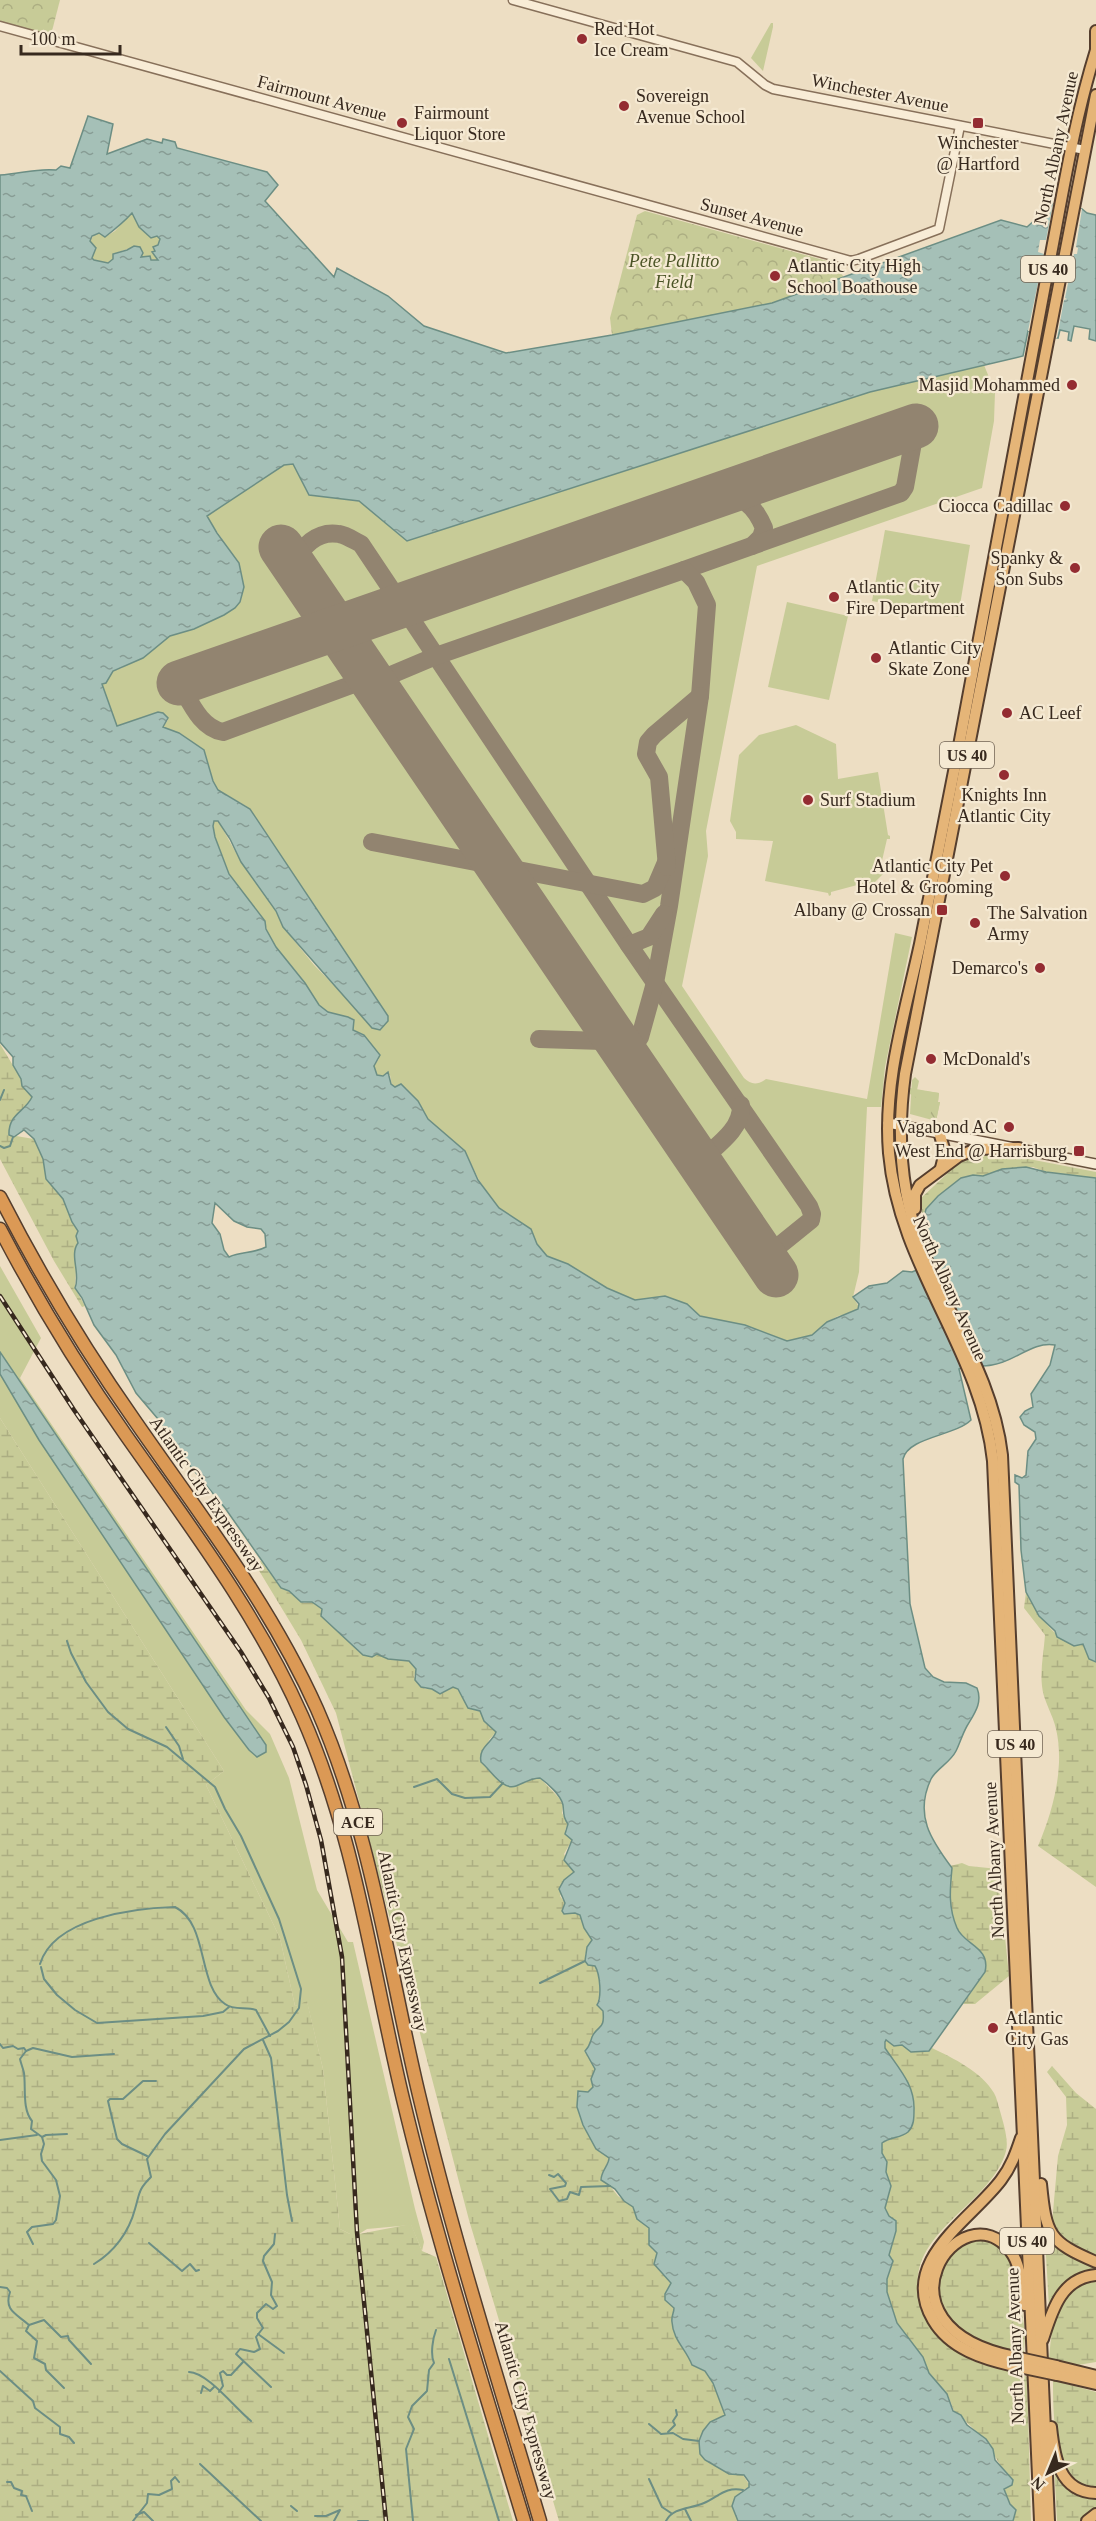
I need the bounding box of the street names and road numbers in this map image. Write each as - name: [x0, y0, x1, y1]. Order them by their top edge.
- street label: North Albany Avenue: [1030, 69, 1082, 227]
- street label: Winchester Avenue: [810, 70, 950, 116]
- street label: Fairmount Avenue: [255, 71, 389, 125]
- street label: Sunset Avenue: [698, 194, 806, 240]
- road number: US 40: [1021, 256, 1075, 282]
- road number: US 40: [940, 742, 994, 768]
- street label: North Albany Avenue: [909, 1212, 991, 1364]
- street label: Atlantic City Expressway: [146, 1413, 268, 1575]
- road number: US 40: [988, 1731, 1042, 1757]
- street label: North Albany Avenue: [980, 1781, 1008, 1939]
- road number: ACE: [334, 1809, 382, 1835]
- street label: Atlantic City Expressway: [374, 1848, 432, 2034]
- road number: US 40: [1000, 2228, 1054, 2254]
- street label: North Albany Avenue: [1002, 2267, 1028, 2425]
- street label: Atlantic City Expressway: [491, 2318, 561, 2502]

